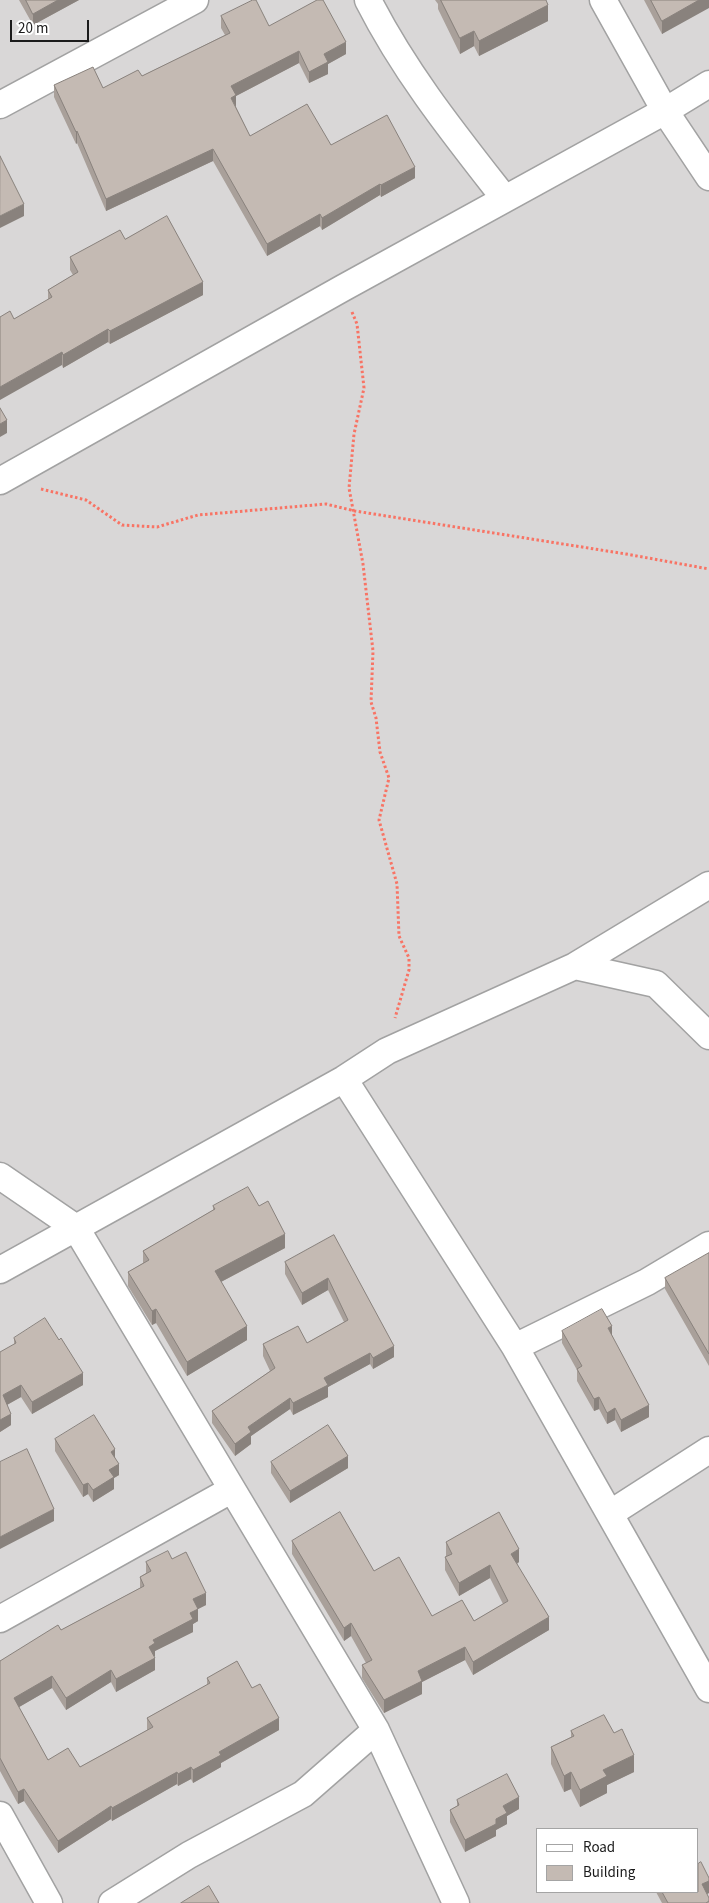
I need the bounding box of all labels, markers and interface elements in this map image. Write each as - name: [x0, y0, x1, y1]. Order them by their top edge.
- scale bar: [12, 10, 91, 42]
- text: 20 m: [18, 18, 48, 39]
- legend: [536, 1828, 699, 1893]
- text: Road: [583, 1837, 615, 1858]
- text: Building: [583, 1862, 635, 1883]

